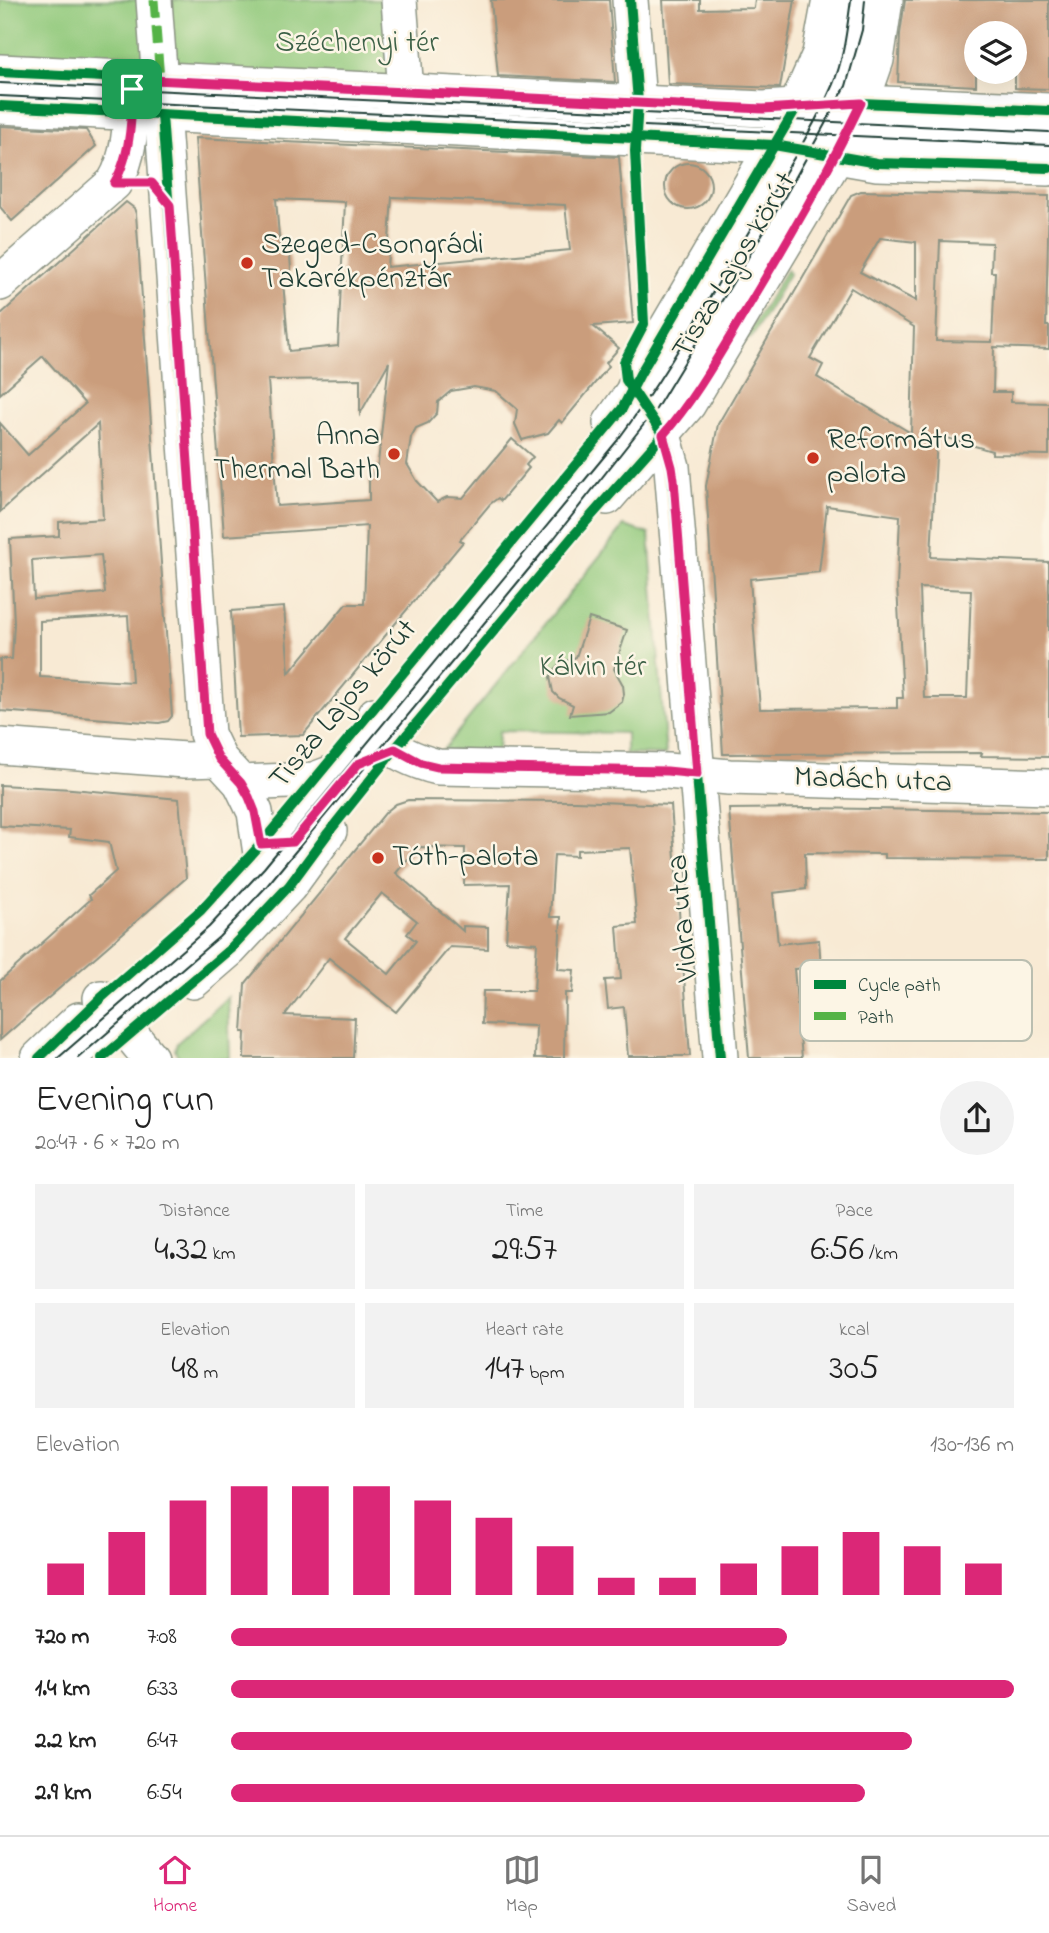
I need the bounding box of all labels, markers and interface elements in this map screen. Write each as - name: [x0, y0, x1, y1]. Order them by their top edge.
- map controls: [964, 21, 1027, 84]
- button: layers: [964, 21, 1027, 84]
- park label: Széchenyi tér: [275, 22, 439, 66]
- pin: [102, 59, 162, 119]
- icon: arrive: [113, 70, 151, 108]
- street label: Tisza Lajos körút: [662, 164, 808, 368]
- place label: Szeged-Csongrádi Takarékpénztár: [261, 224, 484, 302]
- marker: Szeged-Csongrádi Takarékpénztár: [239, 255, 255, 271]
- place label: Anna Thermal Bath: [213, 415, 380, 493]
- place label: Református palota: [827, 419, 975, 497]
- marker: Anna Thermal Bath: [386, 446, 402, 462]
- marker: Református palota: [805, 450, 821, 466]
- street label: Tisza Lajos körút: [259, 610, 429, 800]
- park label: Kálvin tér: [540, 646, 647, 690]
- street label: Madách utca: [793, 756, 953, 806]
- place label: Tóth-palota: [392, 836, 539, 880]
- marker: Tóth-palota: [370, 850, 386, 866]
- street label: Vidra utca: [657, 853, 712, 984]
- legend: [800, 960, 1032, 1041]
- text: Cycle path: [858, 973, 940, 1001]
- text: Path: [858, 1005, 894, 1032]
- text: Evening run: [35, 1073, 214, 1129]
- button: share: [940, 1081, 1014, 1155]
- text: 20:47 · 6 × 720 m: [35, 1127, 180, 1160]
- text: Distance: [160, 1198, 230, 1225]
- text: Time: [506, 1198, 543, 1225]
- text: Pace: [836, 1198, 873, 1225]
- text: 4.32: [154, 1225, 208, 1276]
- text: 29:57: [492, 1225, 557, 1276]
- text: 6:56: [810, 1225, 864, 1276]
- text: km: [208, 1241, 235, 1268]
- text: /km: [864, 1241, 898, 1268]
- text: Elevation: [160, 1317, 230, 1344]
- text: Heart rate: [486, 1317, 563, 1344]
- text: kcal: [839, 1317, 869, 1344]
- text: 48: [171, 1344, 199, 1395]
- text: 147: [485, 1344, 525, 1395]
- text: 305: [829, 1344, 879, 1395]
- text: m: [199, 1360, 218, 1387]
- text: bpm: [525, 1360, 564, 1387]
- text: Elevation: [35, 1429, 120, 1462]
- text: 130–136 m: [930, 1429, 1014, 1462]
- text: 720 m: [35, 1621, 89, 1654]
- text: 7:08: [147, 1621, 177, 1654]
- text: 1.4 km: [35, 1673, 90, 1706]
- text: 6:33: [147, 1673, 178, 1706]
- text: 2.2 km: [35, 1725, 96, 1758]
- text: 6:47: [147, 1725, 178, 1758]
- text: 2.9 km: [35, 1777, 92, 1810]
- text: 6:54: [147, 1777, 182, 1810]
- tab: Home: [153, 1851, 197, 1920]
- tab: Map: [503, 1851, 541, 1920]
- tab: Saved: [847, 1851, 896, 1920]

